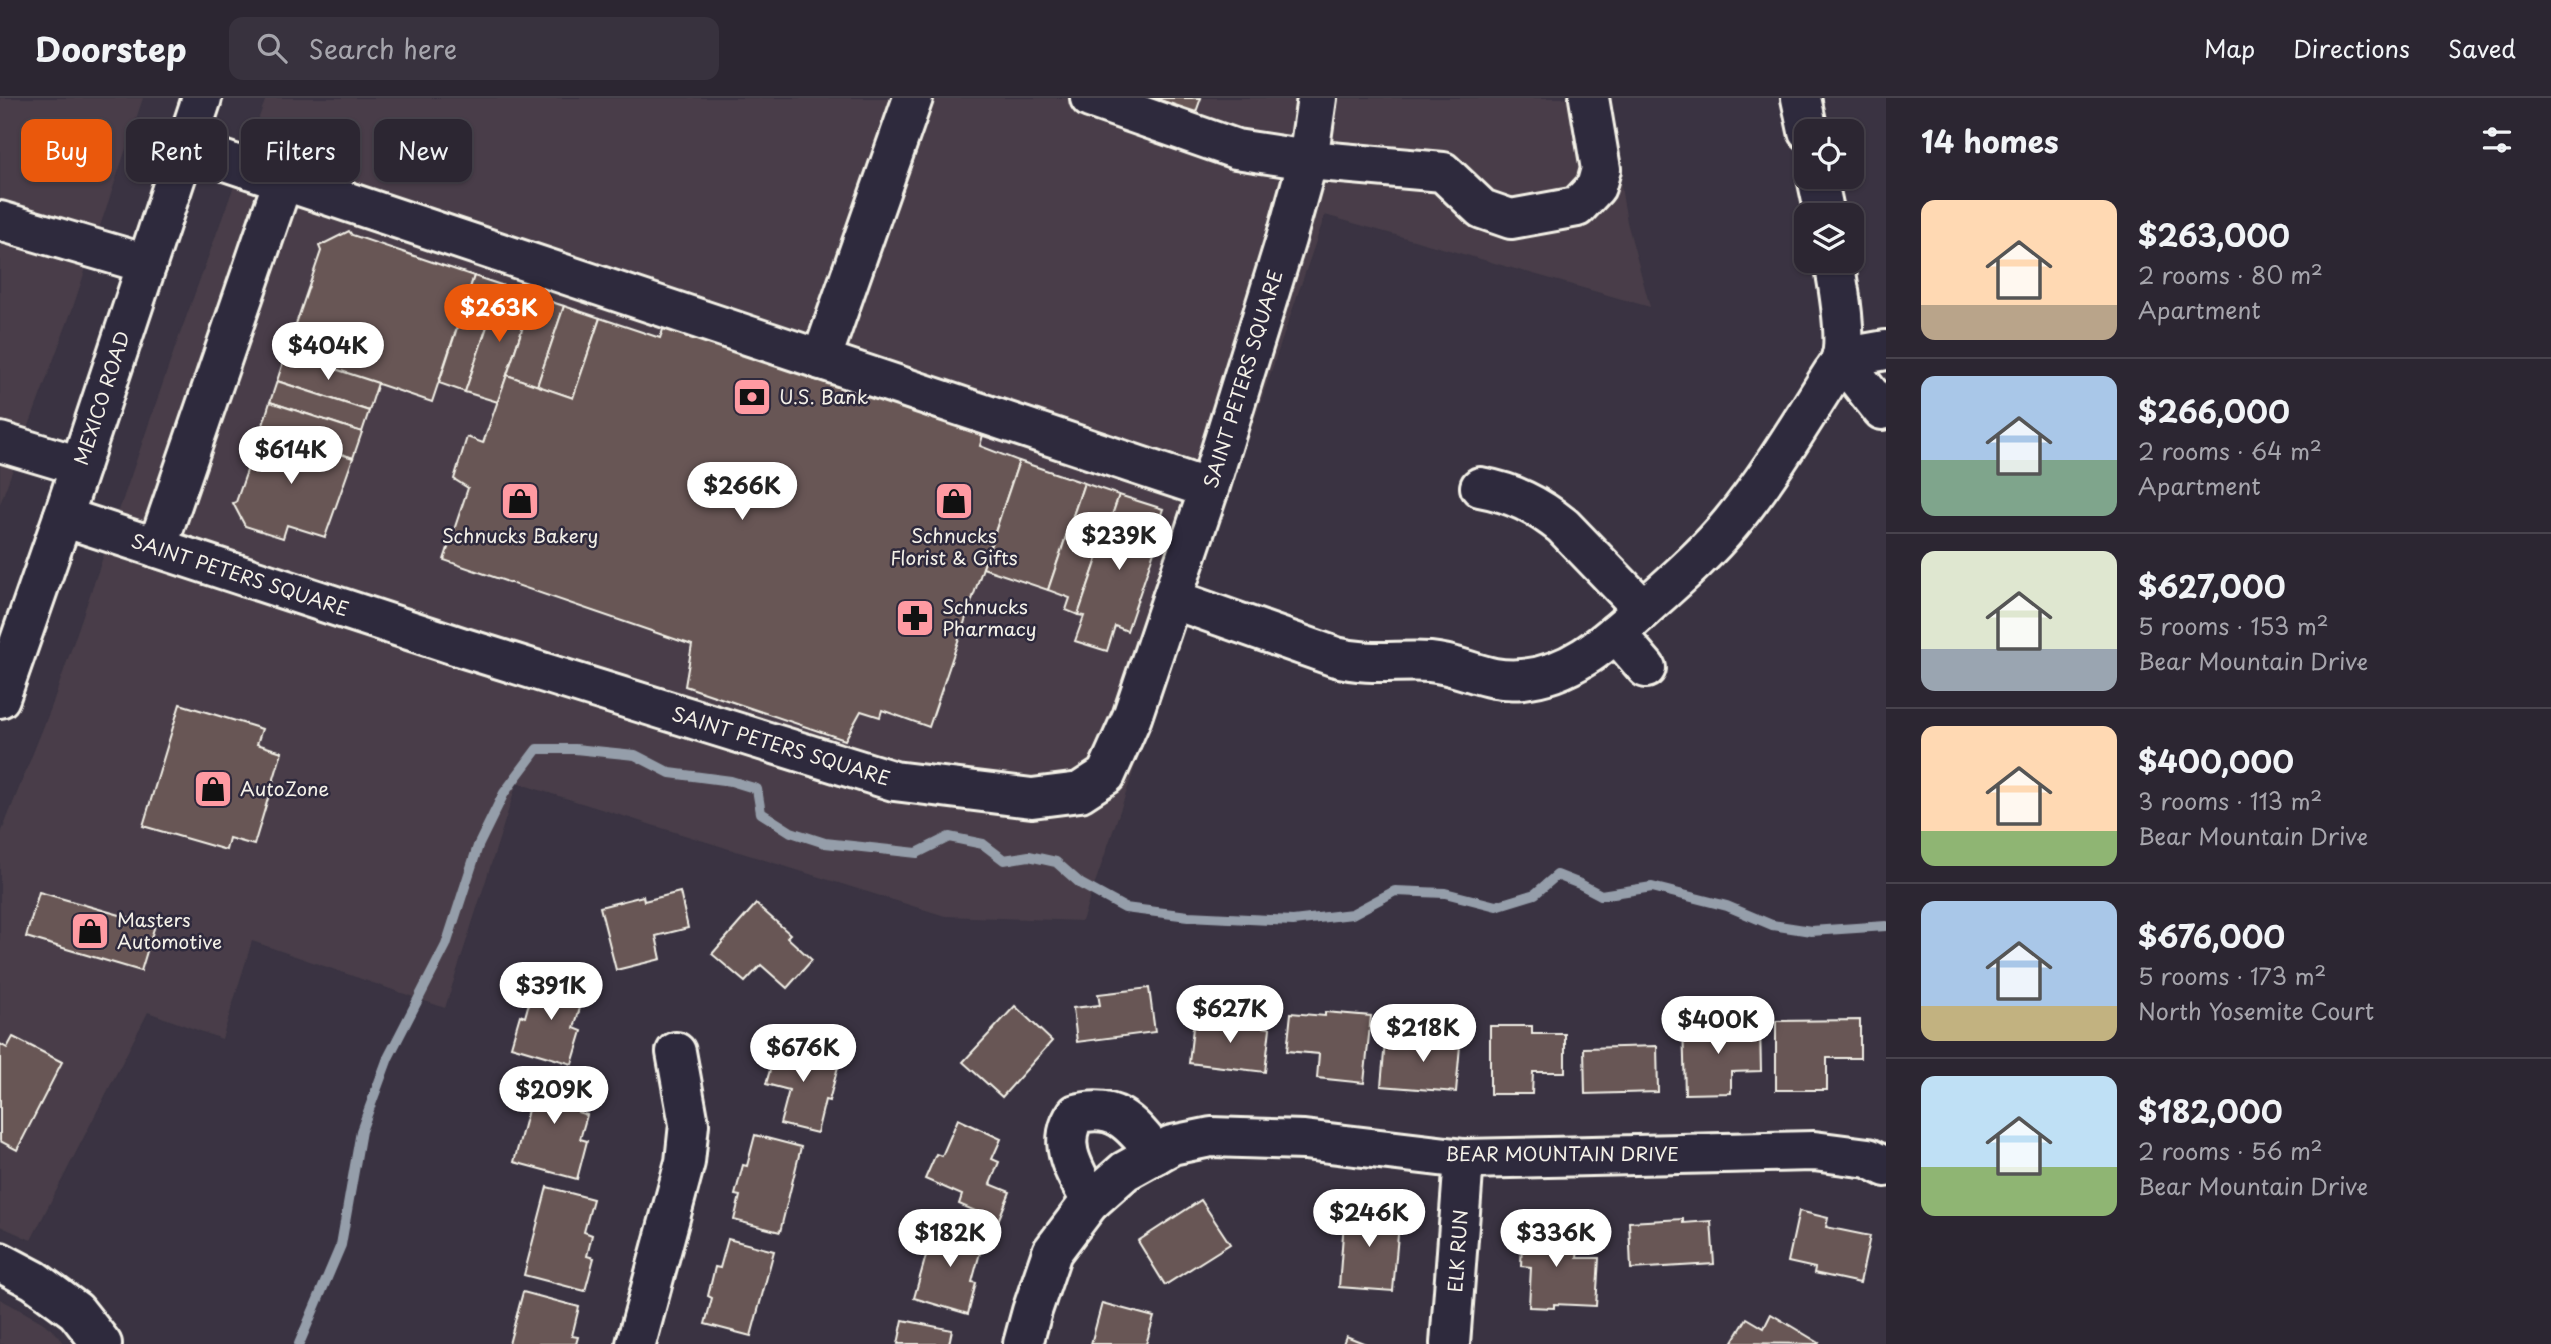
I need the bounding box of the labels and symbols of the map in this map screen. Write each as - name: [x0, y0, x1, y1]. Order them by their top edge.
- street label: SAINT PETERS SQUARE: [1195, 266, 1289, 491]
- pin: $263K: [450, 285, 548, 344]
- pin: $404K: [279, 322, 377, 382]
- street label: MEXICO ROAD: [66, 327, 136, 468]
- bank icon: U.S. Bank: [731, 376, 773, 418]
- place label: U.S. Bank: [779, 382, 869, 410]
- pin: $614K: [242, 426, 340, 486]
- pin: $266K: [693, 462, 791, 522]
- shop icon: Schnucks Bakery: [499, 480, 541, 522]
- shop icon: Schnucks Florist & Gifts: [933, 480, 975, 522]
- pin: $239K: [1070, 512, 1168, 572]
- place label: Schnucks Bakery: [442, 521, 598, 549]
- place label: Schnucks Florist & Gifts: [890, 521, 1018, 571]
- street label: SAINT PETERS SQUARE: [128, 526, 353, 622]
- place label: Schnucks Pharmacy: [942, 592, 1037, 642]
- pharmacy icon: Schnucks Pharmacy: [894, 597, 936, 639]
- street label: SAINT PETERS SQUARE: [669, 698, 894, 792]
- shop icon: AutoZone: [192, 768, 234, 810]
- place label: AutoZone: [240, 774, 329, 802]
- place label: Masters Automotive: [117, 905, 222, 955]
- shop icon: Masters Automotive: [69, 910, 111, 952]
- pin: $391K: [502, 962, 600, 1022]
- pin: $627K: [1181, 986, 1279, 1045]
- pin: $400K: [1669, 996, 1767, 1056]
- pin: $218K: [1374, 1004, 1472, 1064]
- pin: $676K: [754, 1024, 852, 1084]
- pin: $209K: [505, 1066, 603, 1126]
- street label: BEAR MOUNTAIN DRIVE: [1445, 1139, 1679, 1167]
- pin: $246K: [1320, 1190, 1418, 1249]
- street label: ELK RUN: [1440, 1209, 1474, 1293]
- pin: $182K: [901, 1210, 999, 1269]
- pin: $336K: [1507, 1210, 1605, 1269]

